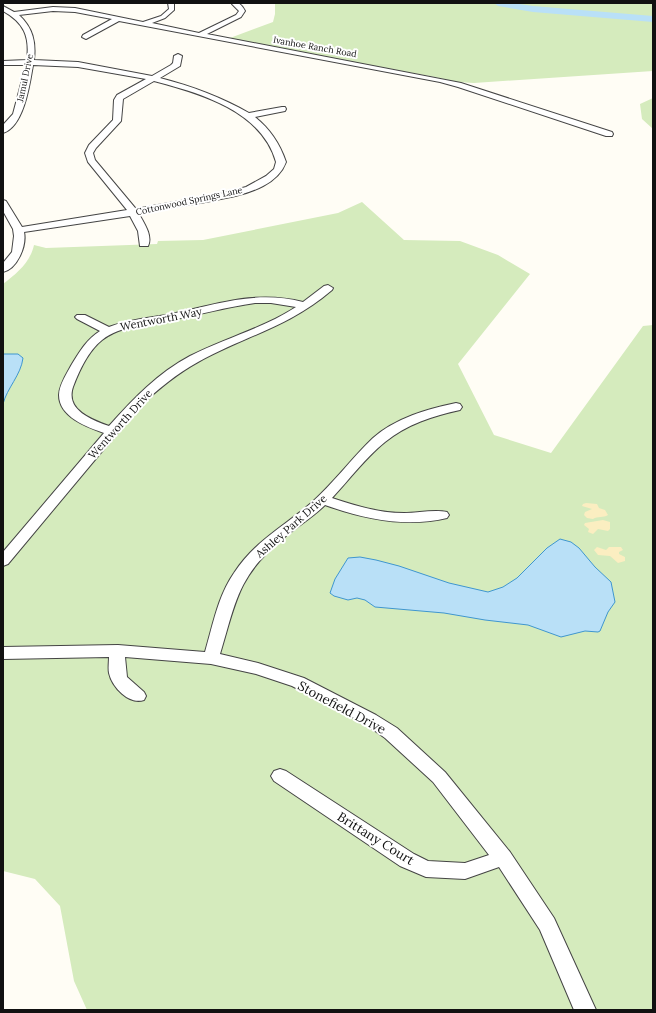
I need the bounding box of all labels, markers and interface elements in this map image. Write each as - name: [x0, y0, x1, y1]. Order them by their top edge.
- street label: Ivanhoe Ranch Road: [273, 34, 358, 59]
- street label: Jamul Drive: [14, 53, 35, 104]
- street label: Cottonwood Springs Lane: [135, 184, 243, 217]
- street label: Wentworth Way: [119, 304, 203, 334]
- street label: Wentworth Drive: [85, 386, 155, 462]
- street label: Ashley Park Drive: [252, 491, 329, 561]
- street label: Stonefield Drive: [295, 677, 389, 738]
- street label: Brittany Court: [334, 808, 417, 869]

